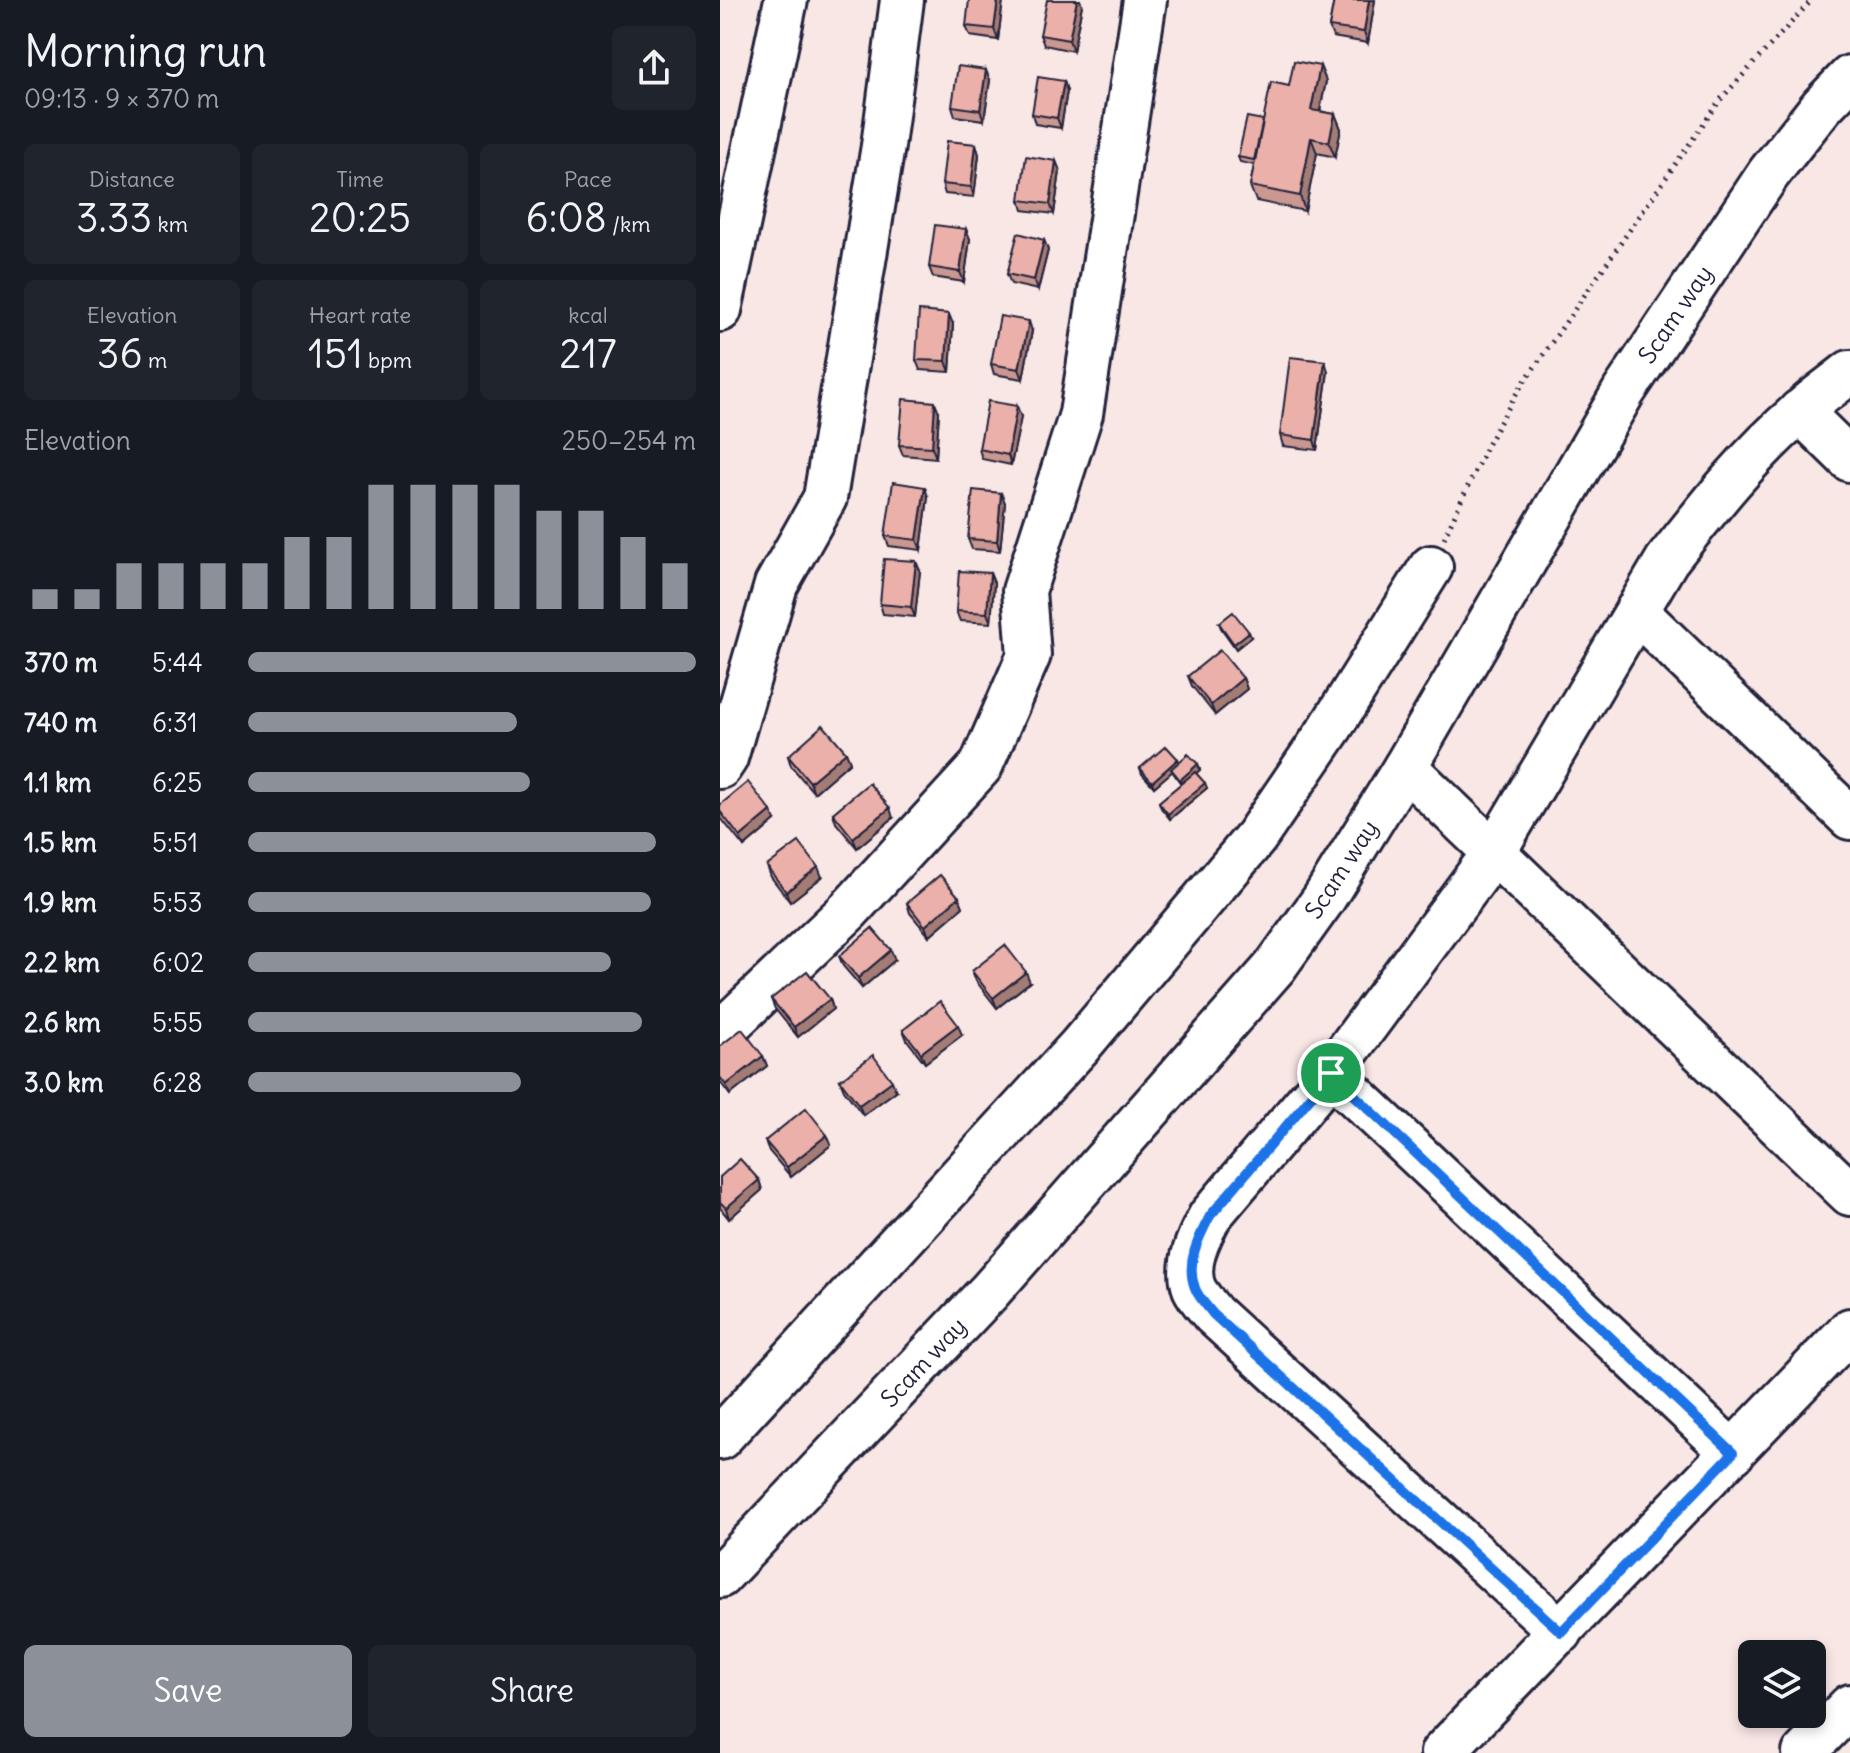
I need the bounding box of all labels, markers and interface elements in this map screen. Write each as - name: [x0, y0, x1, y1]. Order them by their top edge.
- text: Morning run: [24, 24, 267, 79]
- button: share: [612, 26, 696, 110]
- text: 09:13 · 9 × 370 m: [24, 82, 219, 115]
- text: Distance: [89, 165, 175, 193]
- text: Time: [336, 165, 384, 193]
- text: Pace: [564, 165, 612, 193]
- text: 3.33: [76, 193, 152, 243]
- text: 20:25: [309, 193, 411, 243]
- text: 6:08: [525, 193, 607, 243]
- text: km: [152, 210, 188, 238]
- text: /km: [607, 210, 651, 238]
- street label: Scam way: [1631, 259, 1719, 369]
- text: Elevation: [87, 301, 177, 329]
- text: Heart rate: [309, 301, 411, 329]
- text: kcal: [568, 301, 608, 329]
- text: 36: [97, 329, 143, 379]
- text: 151: [308, 329, 363, 379]
- text: 217: [559, 329, 617, 379]
- text: m: [143, 346, 167, 374]
- text: bpm: [363, 346, 412, 374]
- text: Elevation: [24, 424, 131, 457]
- text: 250–254 m: [562, 424, 696, 457]
- text: 370 m: [24, 646, 98, 679]
- text: 5:44: [152, 646, 203, 679]
- text: 740 m: [24, 706, 97, 739]
- text: 6:31: [152, 706, 198, 739]
- text: 1.1 km: [24, 766, 91, 799]
- text: 6:25: [152, 766, 202, 799]
- street label: Scam way: [1298, 814, 1384, 924]
- text: 1.5 km: [24, 826, 97, 859]
- text: 5:51: [152, 826, 198, 859]
- text: 1.9 km: [24, 886, 97, 919]
- text: 5:53: [152, 886, 203, 919]
- text: 2.2 km: [24, 946, 100, 979]
- text: 6:02: [152, 946, 204, 979]
- text: 2.6 km: [24, 1006, 101, 1039]
- text: 5:55: [152, 1006, 203, 1039]
- pin: [1297, 1039, 1365, 1107]
- icon: arrive: [1309, 1051, 1353, 1095]
- text: 3.0 km: [24, 1066, 104, 1099]
- text: 6:28: [152, 1066, 202, 1099]
- street label: Scam way: [874, 1311, 972, 1413]
- map controls: [1738, 1640, 1826, 1728]
- button: layers: [1738, 1640, 1826, 1728]
- button: Save: [24, 1645, 352, 1737]
- button: Share: [368, 1645, 696, 1737]

